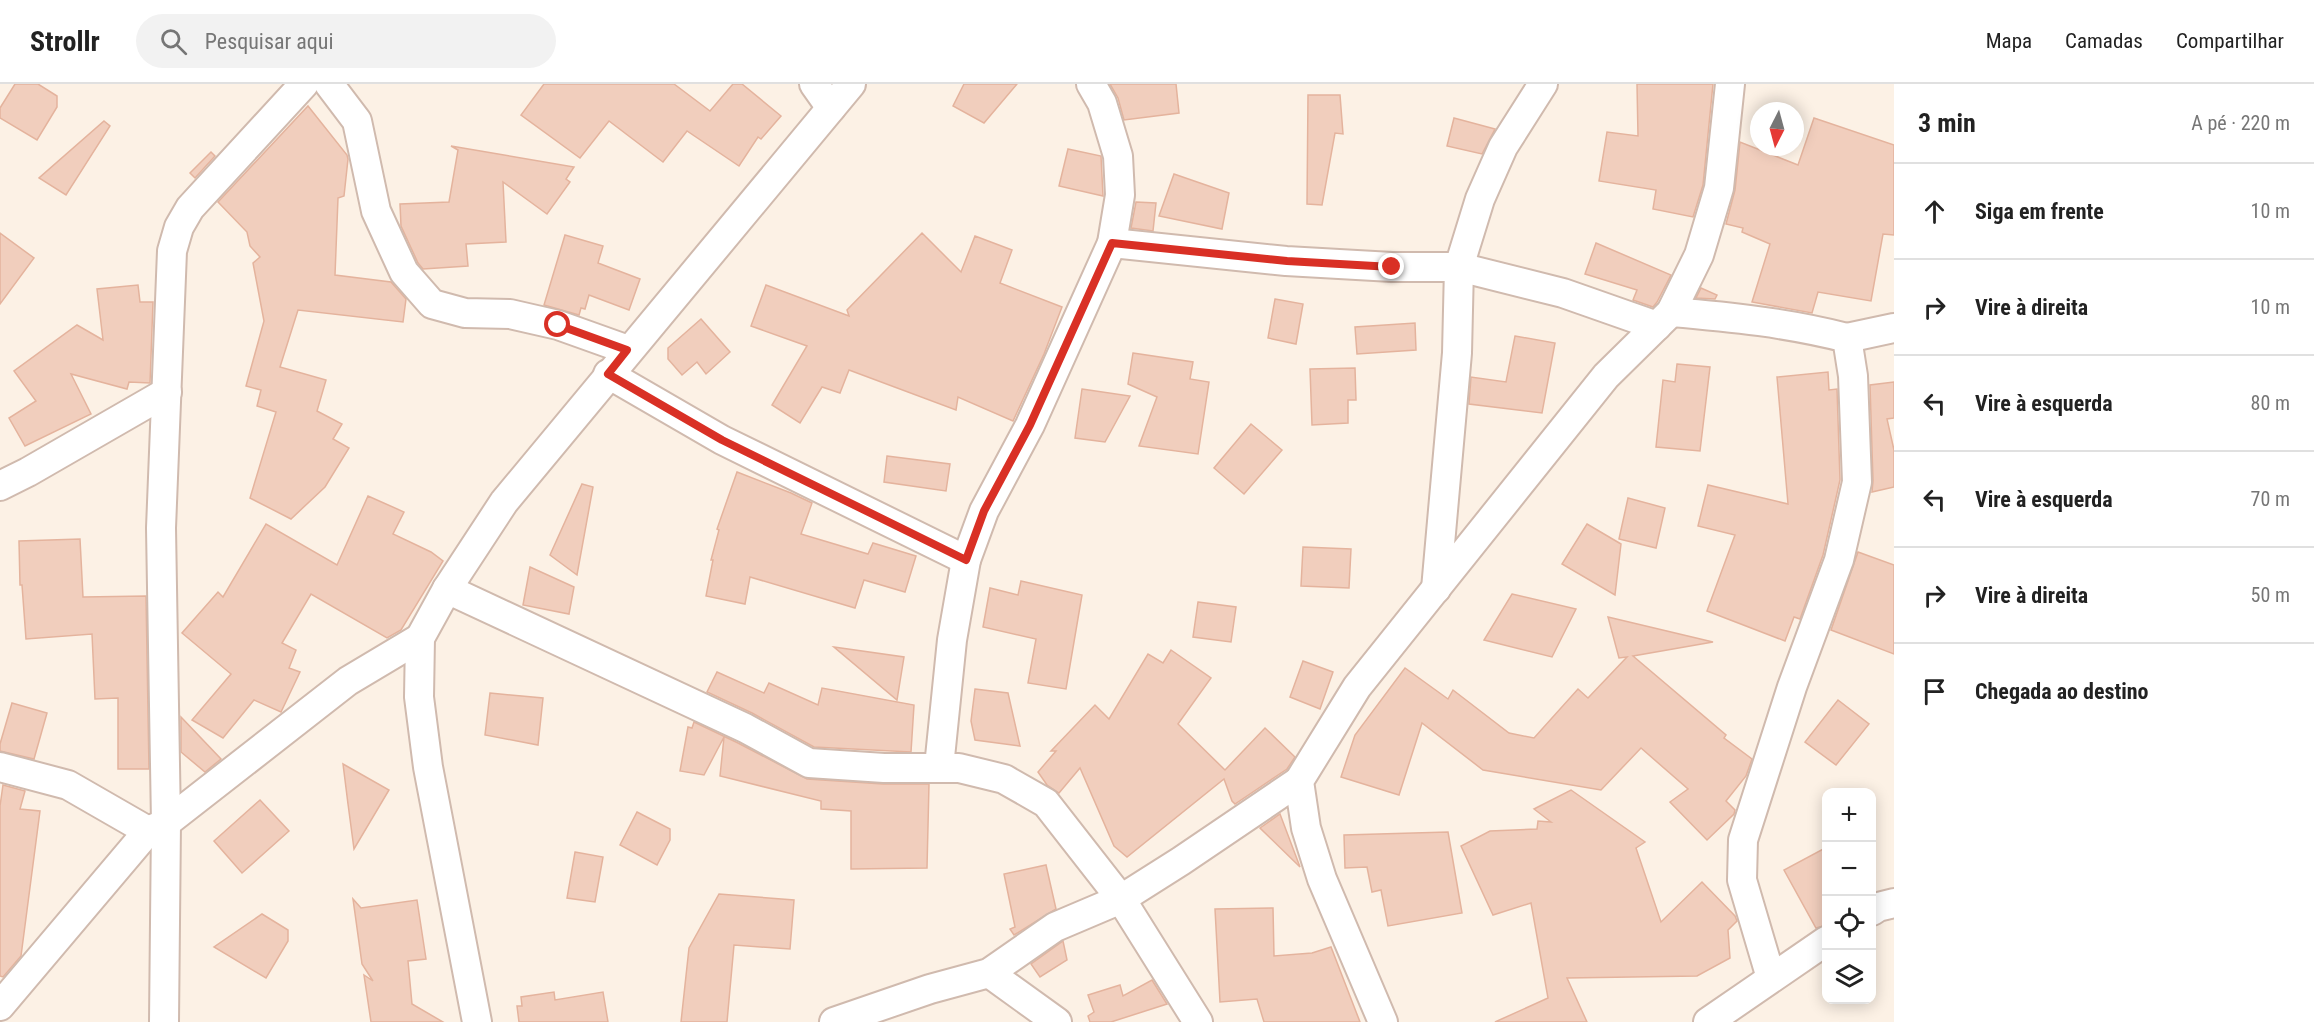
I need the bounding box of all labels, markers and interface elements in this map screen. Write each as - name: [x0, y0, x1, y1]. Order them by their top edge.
- search box: [136, 14, 556, 68]
- text: Strollr: [30, 25, 100, 58]
- icon: search: [157, 25, 190, 58]
- text: Pesquisar aqui: [205, 29, 333, 54]
- text: Mapa: [1986, 29, 2032, 53]
- text: Camadas: [2065, 29, 2143, 53]
- text: Compartilhar: [2176, 29, 2284, 53]
- north arrow: [1750, 102, 1804, 156]
- text: 3 min: [1918, 108, 1976, 138]
- text: A pé · 220 m: [2191, 111, 2290, 135]
- icon: ahead: [1918, 195, 1951, 228]
- text: Siga em frente: [1975, 199, 2104, 224]
- text: 10 m: [2251, 199, 2290, 223]
- route end: [1378, 253, 1404, 279]
- icon: right: [1918, 291, 1951, 324]
- text: Vire à direita: [1975, 295, 2088, 320]
- text: 10 m: [2251, 295, 2290, 319]
- route start: [544, 311, 570, 337]
- icon: left: [1918, 387, 1951, 420]
- text: Vire à esquerda: [1975, 391, 2113, 416]
- text: 80 m: [2251, 391, 2290, 415]
- icon: left: [1918, 483, 1951, 516]
- text: Vire à esquerda: [1975, 487, 2113, 512]
- text: 70 m: [2251, 487, 2290, 511]
- icon: right: [1918, 579, 1951, 612]
- text: Vire à direita: [1975, 583, 2088, 608]
- text: 50 m: [2251, 583, 2290, 607]
- icon: arrive: [1918, 675, 1951, 708]
- text: Chegada ao destino: [1975, 679, 2149, 704]
- map controls: [1822, 788, 1876, 1004]
- button: +: [1822, 788, 1876, 842]
- button: −: [1822, 842, 1876, 896]
- button: locate: [1822, 896, 1876, 950]
- button: layers: [1822, 950, 1876, 1004]

